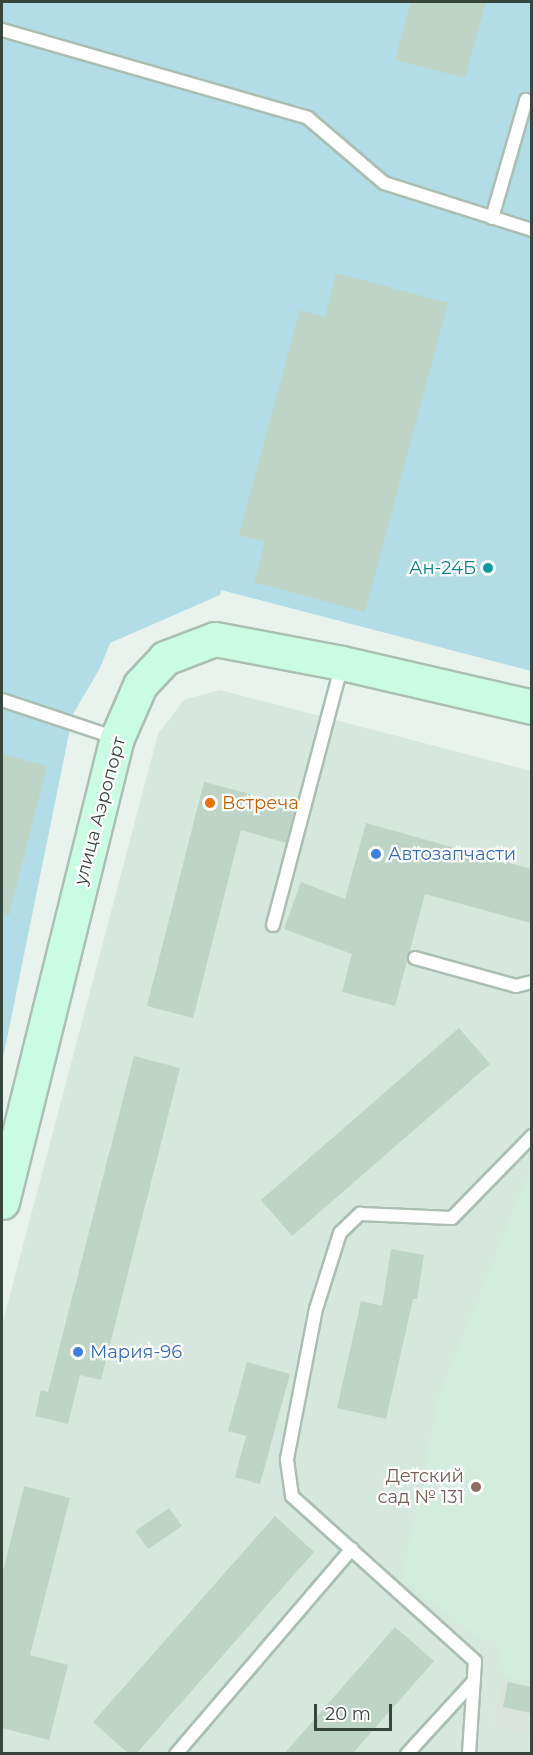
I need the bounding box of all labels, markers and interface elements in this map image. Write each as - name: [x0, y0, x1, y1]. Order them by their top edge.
- place label: Ан-24Б: [409, 557, 476, 579]
- marker: Ан-24Б: [481, 561, 495, 575]
- street label: улица Аэропорт: [70, 735, 130, 887]
- place label: Встреча: [222, 792, 299, 814]
- marker: Встреча: [203, 796, 217, 810]
- place label: Автозапчасти: [388, 843, 516, 865]
- marker: Автозапчасти: [369, 847, 383, 861]
- place label: Мария-96: [90, 1341, 182, 1363]
- marker: Мария-96: [71, 1345, 85, 1359]
- place label: Детский сад № 131: [377, 1466, 464, 1508]
- marker: Детский сад № 131: [469, 1480, 483, 1494]
- scale bar: [317, 1692, 395, 1730]
- text: 20 m: [325, 1703, 371, 1725]

